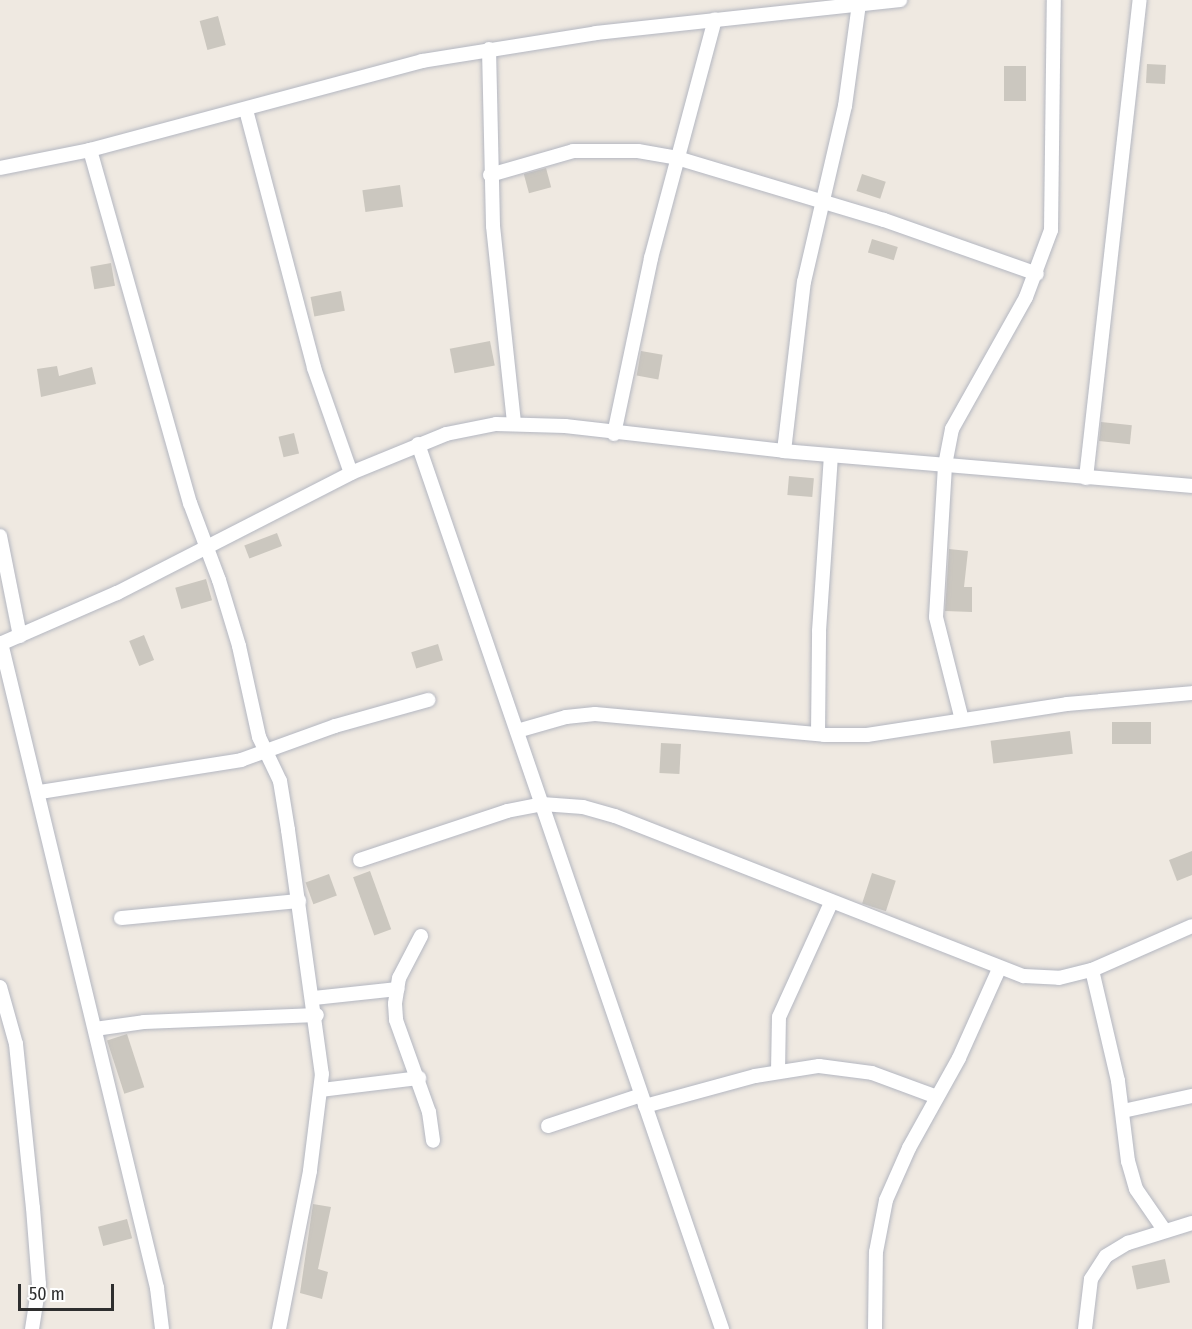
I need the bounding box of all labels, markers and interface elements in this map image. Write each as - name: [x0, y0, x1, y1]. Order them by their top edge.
- scale bar: [21, 1272, 117, 1310]
- text: 50 m: [29, 1283, 65, 1305]

